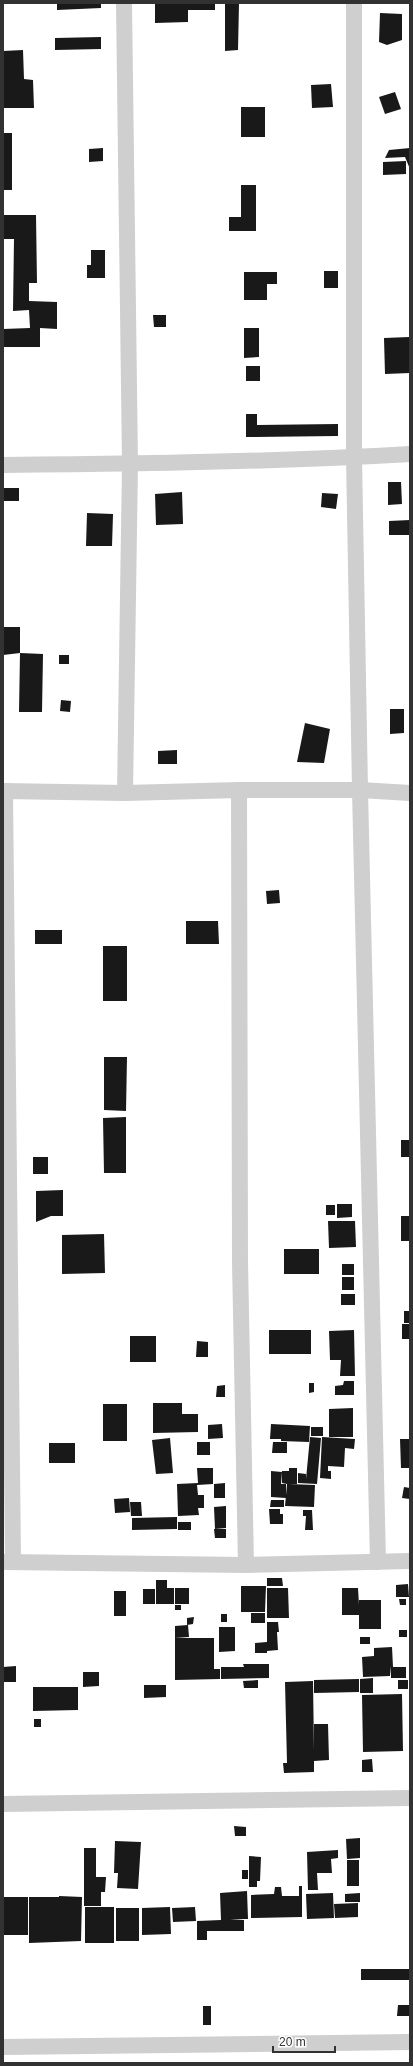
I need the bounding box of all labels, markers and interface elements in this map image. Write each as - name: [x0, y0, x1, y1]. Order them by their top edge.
- scale bar: [273, 2028, 335, 2054]
- text: 20 m: [279, 2035, 306, 2049]

